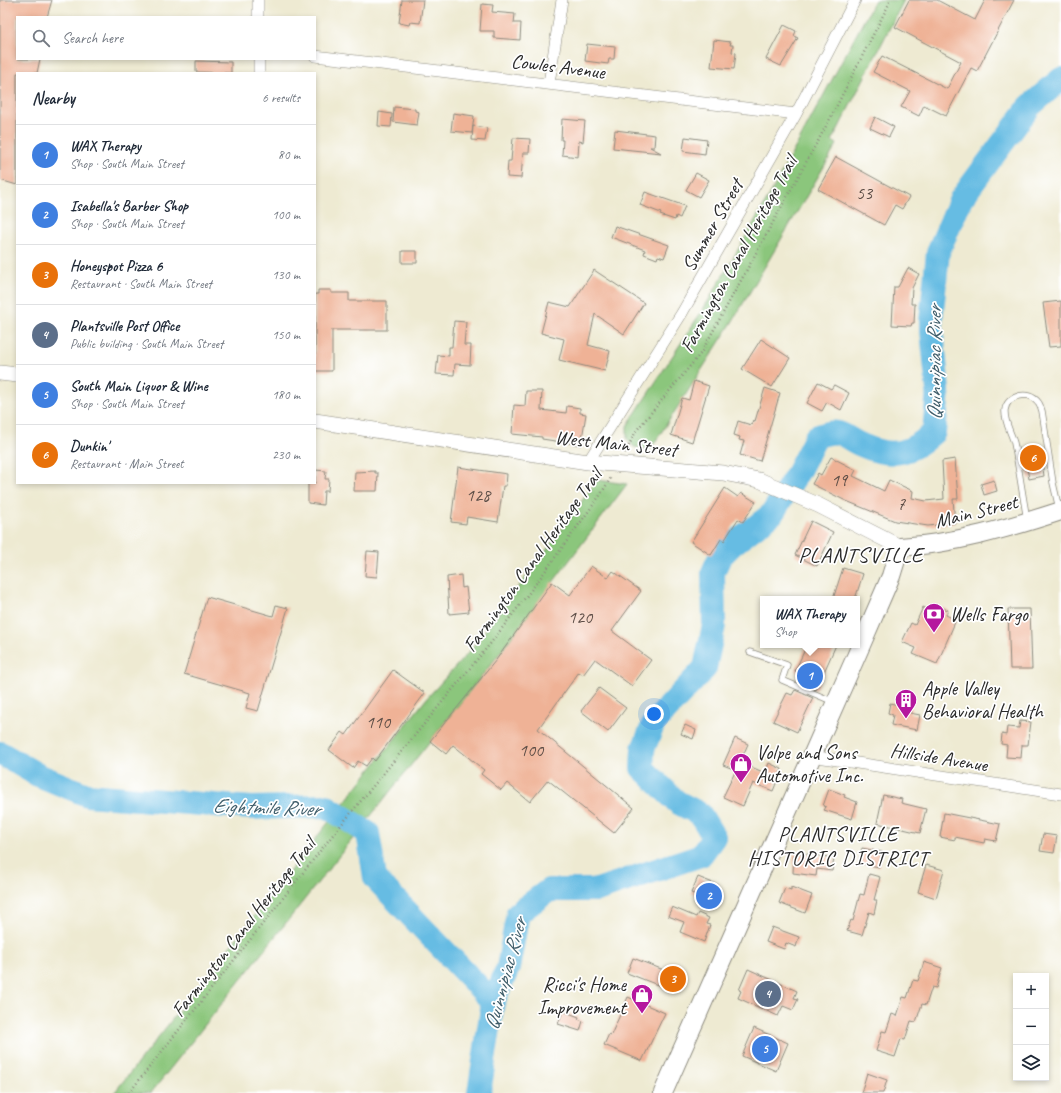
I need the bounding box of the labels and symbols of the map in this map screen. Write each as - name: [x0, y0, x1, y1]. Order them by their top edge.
- street label: Cowles Avenue: [510, 48, 608, 85]
- street label: Farmington Canal Heritage Trail: [674, 149, 805, 357]
- street label: Summer Street: [676, 172, 751, 276]
- house number: 53: [856, 182, 874, 204]
- water label: Quinnipiac River: [921, 302, 947, 420]
- street label: West Main Street: [554, 425, 681, 463]
- pin: 6: [1020, 443, 1046, 473]
- street label: Farmington Canal Heritage Trail: [457, 461, 609, 657]
- house number: 19: [831, 469, 849, 491]
- house number: 128: [466, 484, 492, 506]
- street label: Main Street: [932, 489, 1022, 534]
- house number: 7: [897, 493, 906, 515]
- district label: PLANTSVILLE: [798, 541, 926, 569]
- bank icon: Wells Fargo: [921, 601, 947, 634]
- place label: Wells Fargo: [950, 602, 1029, 627]
- house number: 120: [568, 606, 594, 628]
- pin: 1: [797, 661, 823, 691]
- place label: Apple Valley Behavioral Health: [922, 676, 1045, 724]
- building icon: Apple Valley Behavioral Health: [893, 687, 919, 720]
- your location: [644, 704, 664, 724]
- house number: 110: [366, 711, 392, 733]
- street label: Hillside Avenue: [889, 737, 991, 778]
- house number: 100: [519, 739, 545, 761]
- place label: Volpe and Sons Automotive Inc.: [756, 740, 863, 788]
- shop icon: Volpe and Sons Automotive Inc.: [728, 751, 754, 784]
- water label: Eightmile River: [212, 792, 324, 822]
- district label: PLANTSVILLE HISTORIC DISTRICT: [748, 821, 932, 871]
- street label: Farmington Canal Heritage Trail: [166, 830, 323, 1022]
- pin: 2: [696, 881, 722, 911]
- water label: Quinnipiac River: [478, 912, 533, 1033]
- pin: 3: [660, 964, 686, 994]
- place label: Ricci's Home Improvement: [537, 972, 628, 1020]
- pin: 4: [755, 979, 781, 1009]
- shop icon: Ricci's Home Improvement: [629, 982, 655, 1015]
- pin: 5: [752, 1034, 778, 1064]

